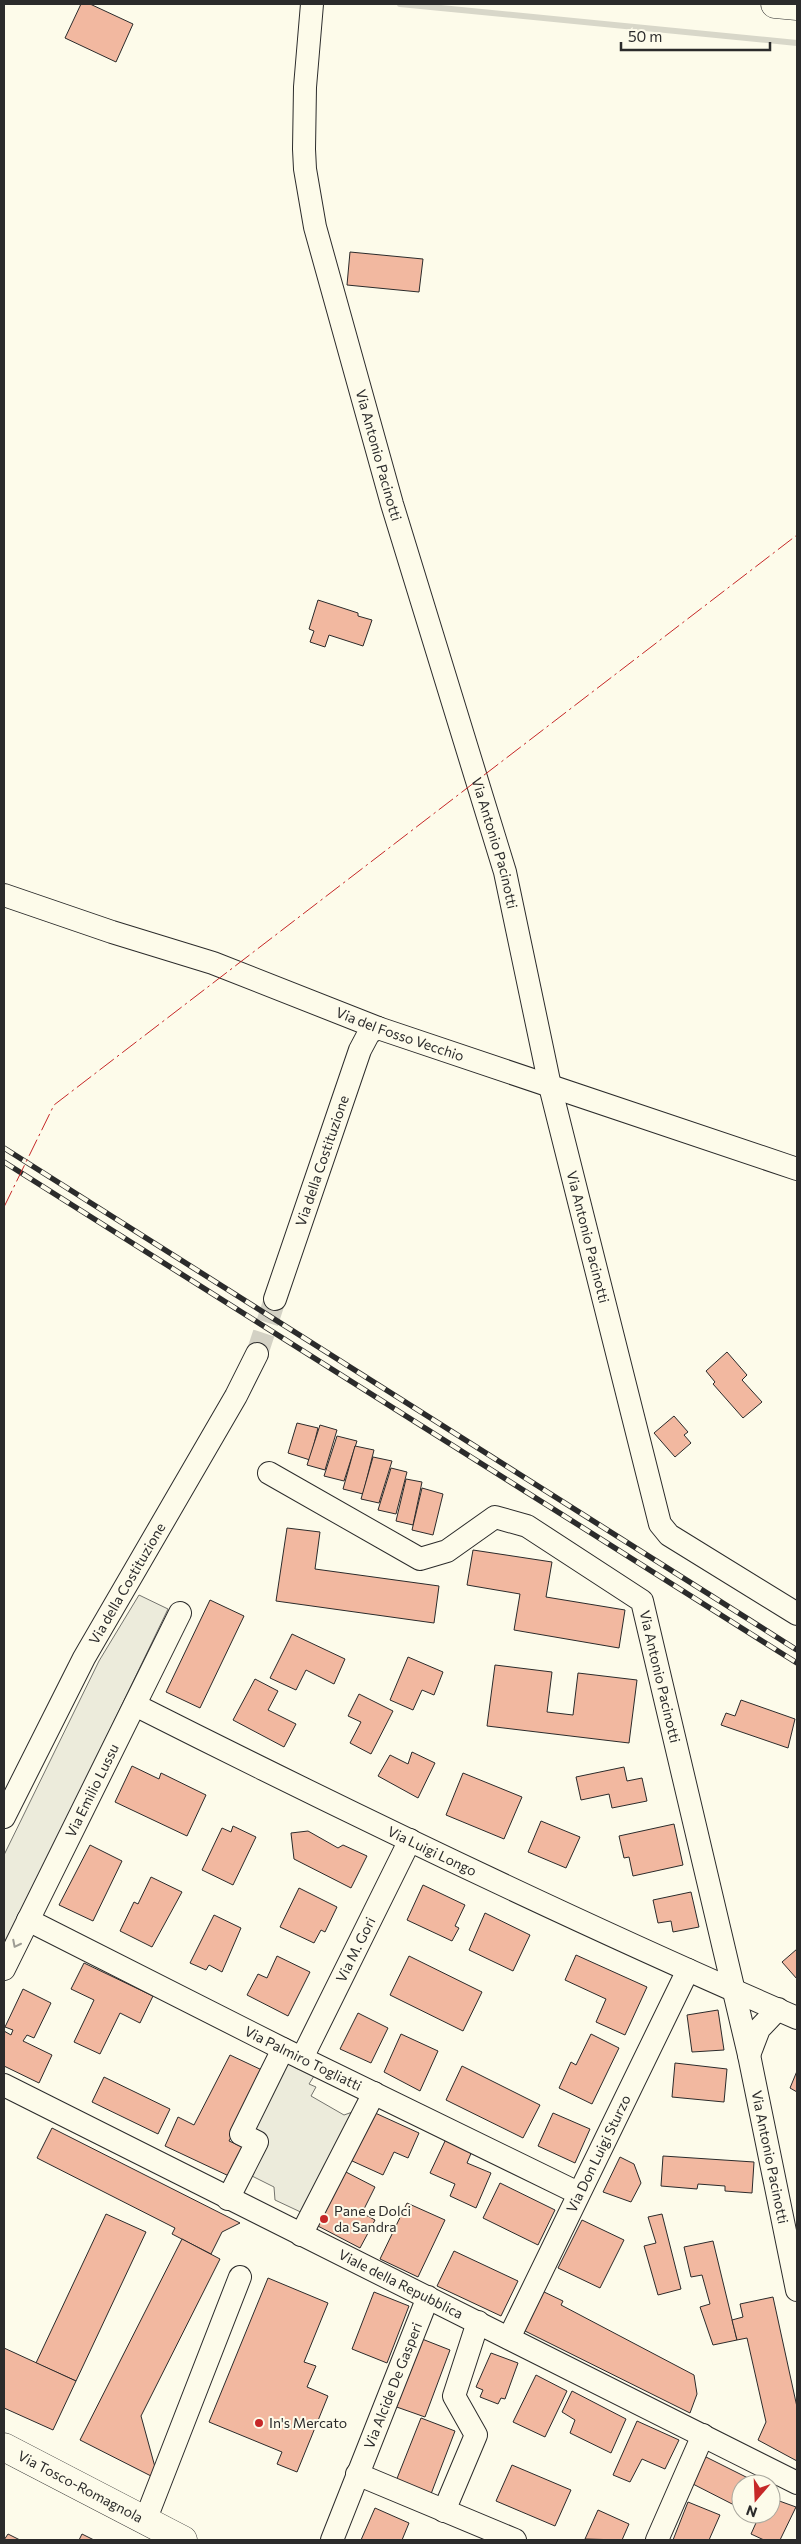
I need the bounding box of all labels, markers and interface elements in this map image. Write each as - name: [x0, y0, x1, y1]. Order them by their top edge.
- scale bar: [621, 20, 770, 52]
- text: 50 m: [628, 27, 662, 45]
- street label: Via Antonio Pacinotti: [353, 387, 406, 523]
- street label: Via Antonio Pacinotti: [468, 775, 521, 910]
- street label: Via del Fosso Vecchio: [334, 1003, 466, 1064]
- street label: Via della Costituzione: [291, 1093, 352, 1228]
- street label: Via Antonio Pacinotti: [564, 1169, 613, 1305]
- street label: Via della Costituzione: [85, 1520, 169, 1647]
- street label: Via Antonio Pacinotti: [636, 1609, 684, 1745]
- street label: Via Emilio Lussu: [62, 1741, 122, 1840]
- street label: Via Luigi Longo: [385, 1822, 480, 1879]
- street label: Via M. Gori: [332, 1914, 379, 1985]
- one-way arrow: [12, 1939, 22, 1948]
- street label: Via Palmiro Togliatti: [242, 2022, 365, 2094]
- street label: Via Antonio Pacinotti: [748, 2089, 792, 2225]
- street label: Via Don Luigi Sturzo: [562, 2092, 634, 2215]
- place label: Pane e Dolci da Sandra: [334, 2202, 411, 2235]
- marker: Pane e Dolci da Sandra: [318, 2213, 330, 2225]
- street label: Viale della Repubblica: [336, 2245, 466, 2322]
- street label: Via Alcide De Gasperi: [360, 2320, 425, 2451]
- place label: In's Mercato: [269, 2414, 347, 2431]
- marker: In's Mercato: [253, 2417, 265, 2429]
- street label: Via Tosco-Romagnola: [15, 2447, 146, 2526]
- north arrow: [731, 2474, 781, 2524]
- text: N: [744, 2502, 759, 2522]

